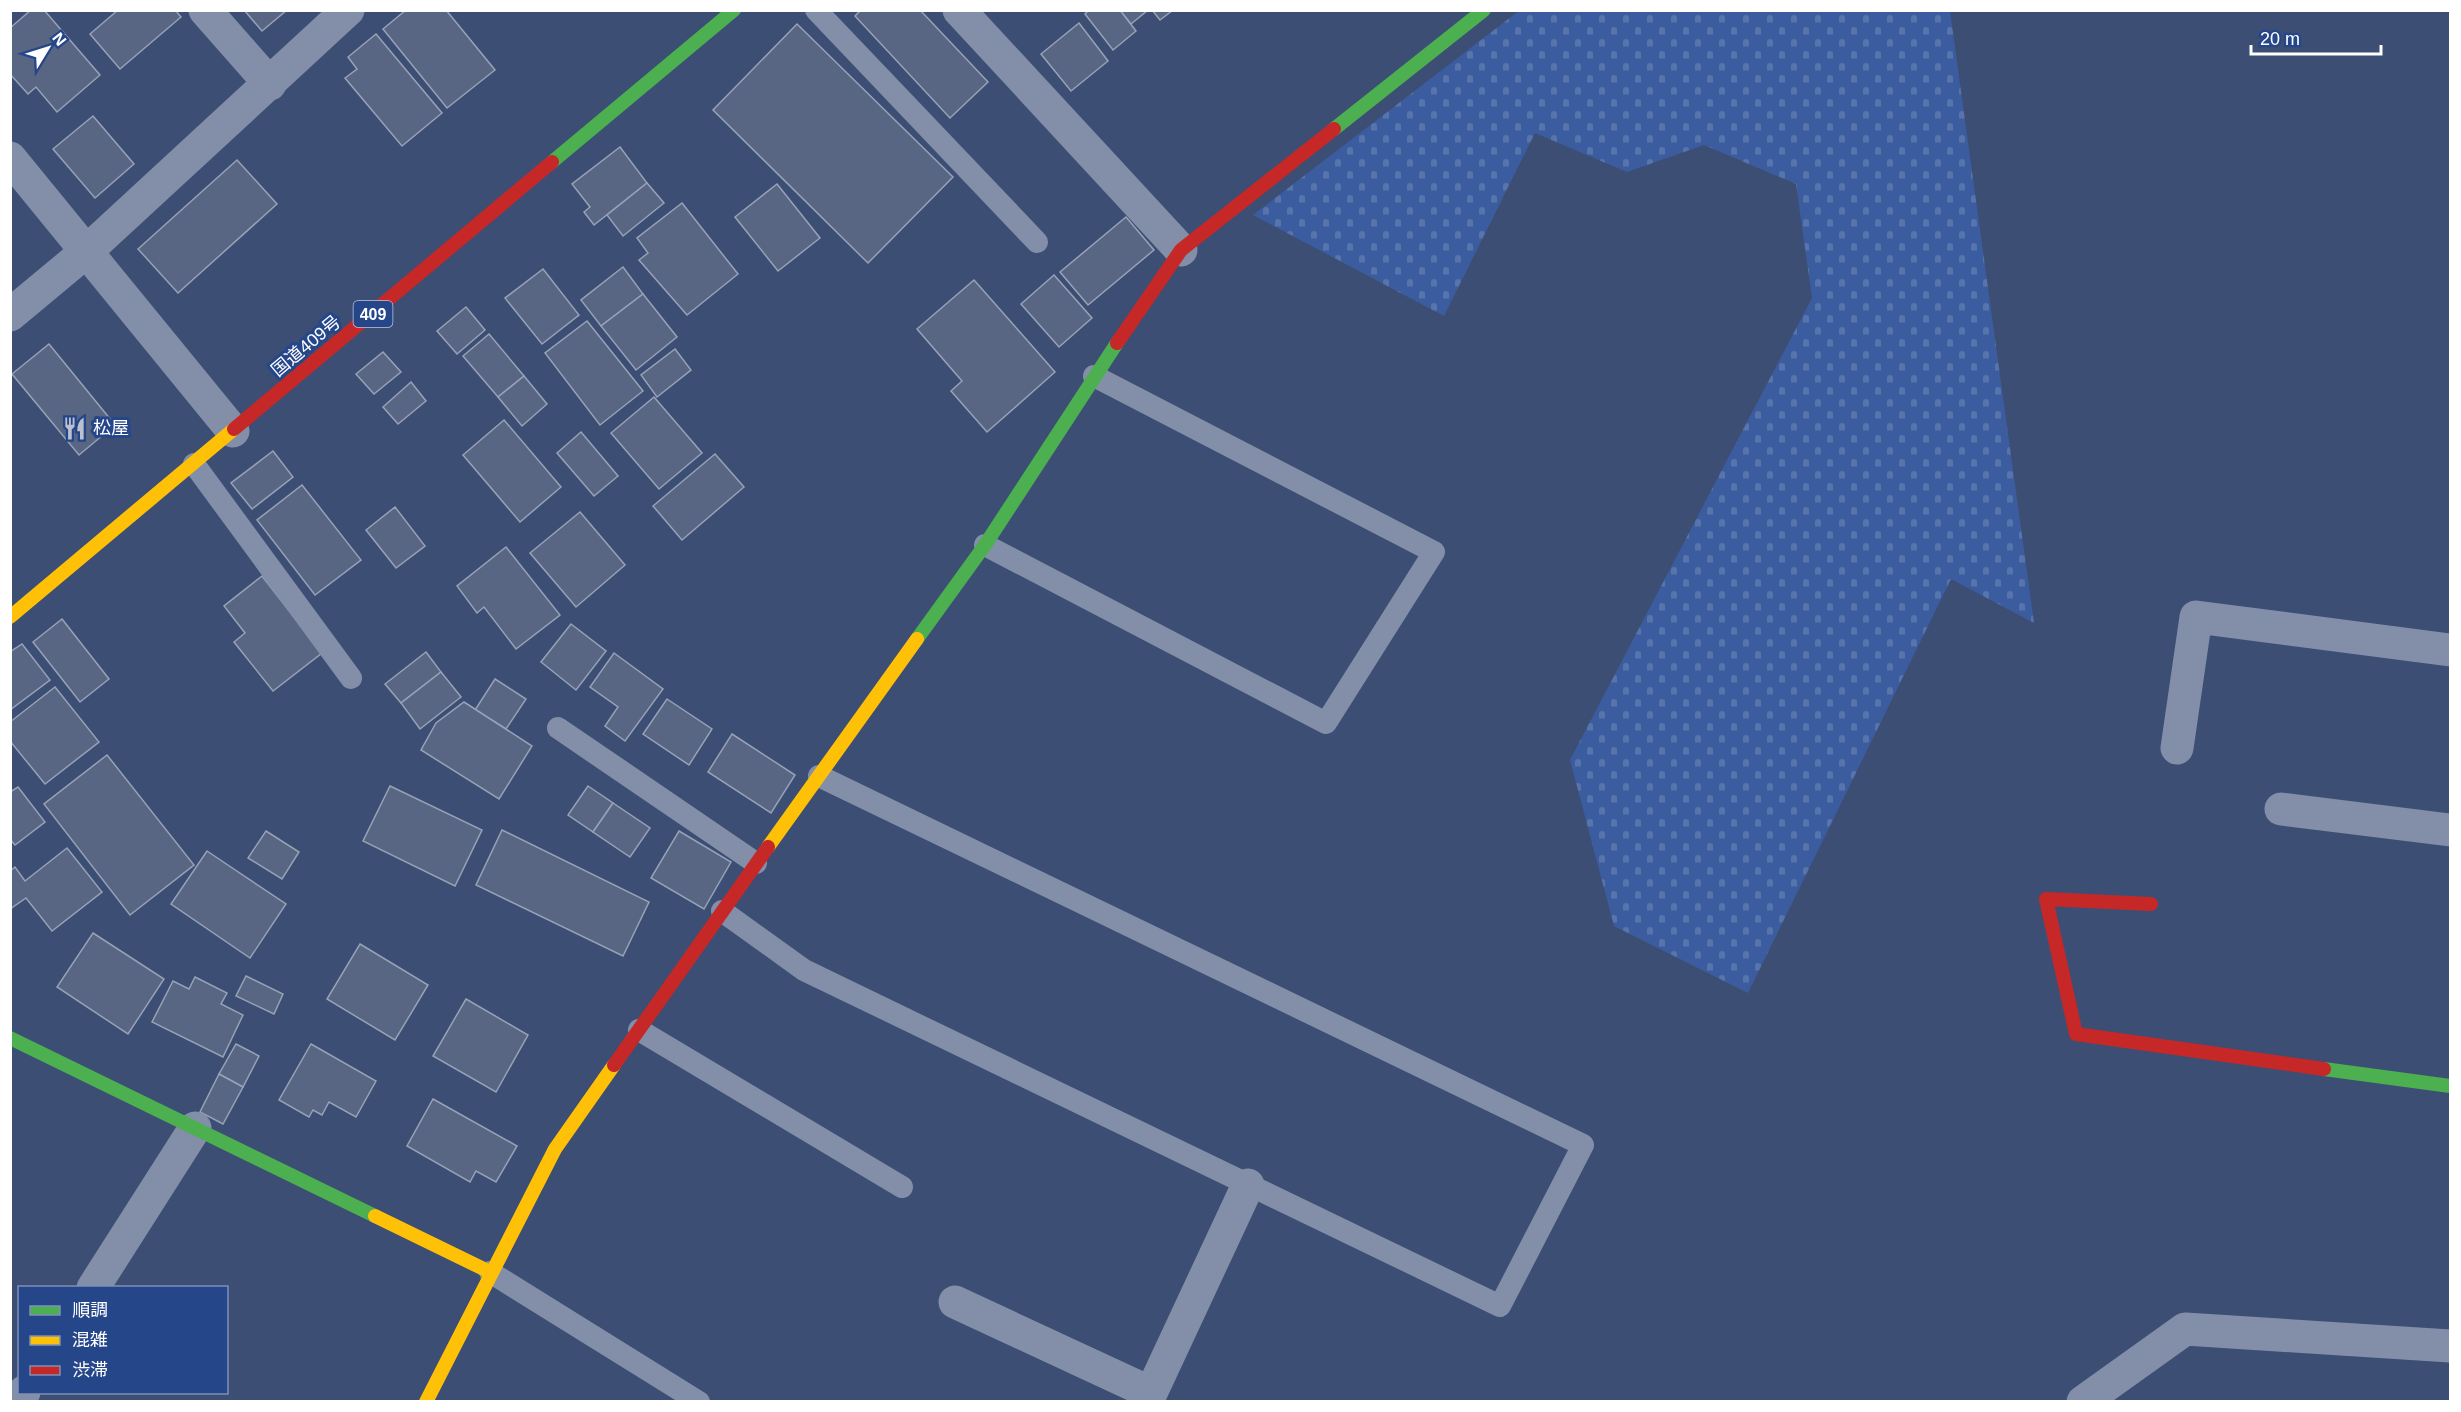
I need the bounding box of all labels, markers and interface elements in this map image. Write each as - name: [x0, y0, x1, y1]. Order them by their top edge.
- north arrow: [18, 18, 78, 78]
- scale bar: [2251, 18, 2382, 56]
- text: N: [49, 29, 70, 49]
- text: 20 m: [2260, 29, 2300, 49]
- road number: 409: [354, 301, 392, 327]
- street label: 国道409号: [267, 311, 345, 381]
- restaurant icon: 松屋: [62, 415, 88, 441]
- place label: 松屋: [93, 418, 129, 438]
- legend: [18, 1286, 228, 1394]
- text: 順調: [72, 1300, 108, 1320]
- text: 混雑: [72, 1330, 108, 1350]
- text: 渋滞: [72, 1360, 108, 1380]

